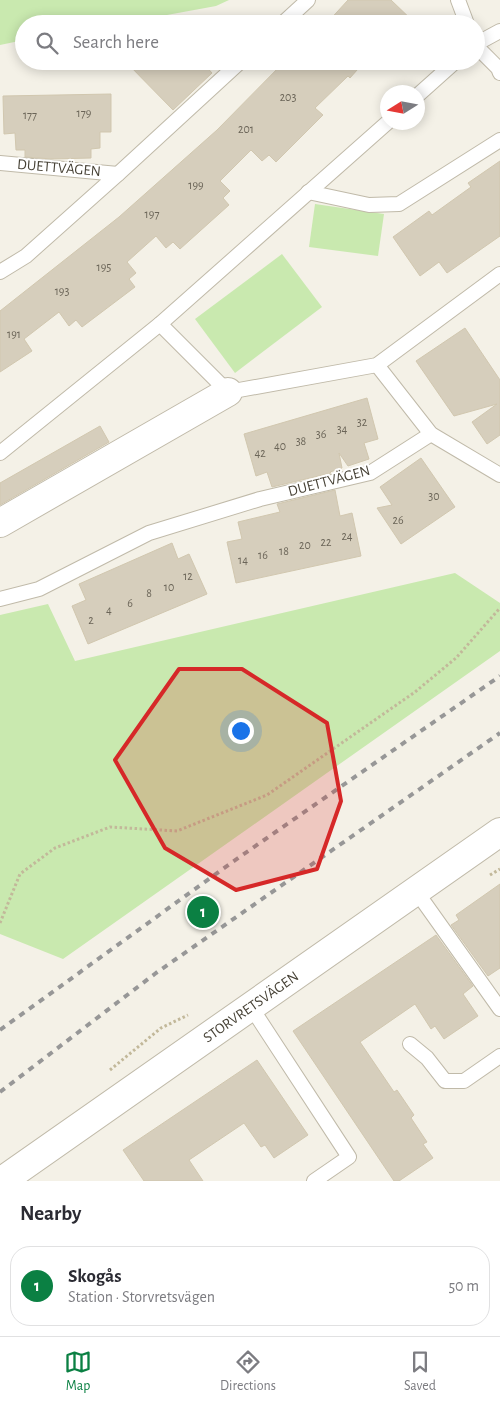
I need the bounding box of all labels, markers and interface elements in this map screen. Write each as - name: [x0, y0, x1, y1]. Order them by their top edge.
- search box: [15, 15, 485, 70]
- icon: search: [33, 29, 61, 57]
- text: Search here: [73, 33, 159, 52]
- north arrow: [380, 85, 425, 130]
- house number: 203: [280, 91, 296, 103]
- house number: 179: [77, 107, 92, 119]
- house number: 177: [23, 109, 37, 121]
- house number: 201: [238, 123, 254, 135]
- street label: DUETTVÄGEN: [16, 156, 102, 179]
- house number: 199: [188, 179, 204, 191]
- house number: 197: [145, 208, 159, 220]
- house number: 195: [97, 261, 111, 273]
- house number: 193: [55, 285, 69, 297]
- house number: 191: [7, 328, 21, 340]
- house number: 32: [357, 416, 368, 428]
- house number: 34: [337, 423, 348, 435]
- house number: 36: [316, 428, 327, 440]
- house number: 38: [296, 435, 307, 447]
- house number: 40: [274, 440, 286, 452]
- house number: 42: [254, 447, 266, 459]
- street label: DUETTVÄGEN: [286, 462, 372, 499]
- house number: 30: [428, 490, 440, 502]
- house number: 26: [392, 514, 404, 526]
- house number: 24: [341, 530, 353, 542]
- house number: 22: [321, 536, 332, 548]
- house number: 20: [299, 539, 311, 551]
- house number: 18: [279, 545, 289, 557]
- house number: 16: [258, 549, 268, 561]
- house number: 14: [238, 554, 248, 566]
- house number: 12: [183, 570, 193, 582]
- house number: 10: [164, 581, 174, 593]
- house number: 8: [146, 587, 152, 599]
- house number: 6: [127, 597, 133, 609]
- house number: 4: [106, 604, 112, 616]
- house number: 2: [88, 614, 94, 626]
- your location: [228, 718, 254, 744]
- pin: 1: [187, 893, 219, 931]
- street label: STORVRETSVÄGEN: [200, 968, 301, 1045]
- text: Nearby: [20, 1203, 81, 1224]
- text: Skogås: [68, 1267, 122, 1286]
- text: 1: [34, 1278, 40, 1294]
- text: 50 m: [448, 1278, 479, 1294]
- text: Station · Storvretsvägen: [68, 1289, 215, 1305]
- tab: Map: [64, 1348, 92, 1395]
- tab: Directions: [220, 1348, 276, 1395]
- tab: Saved: [404, 1348, 436, 1395]

